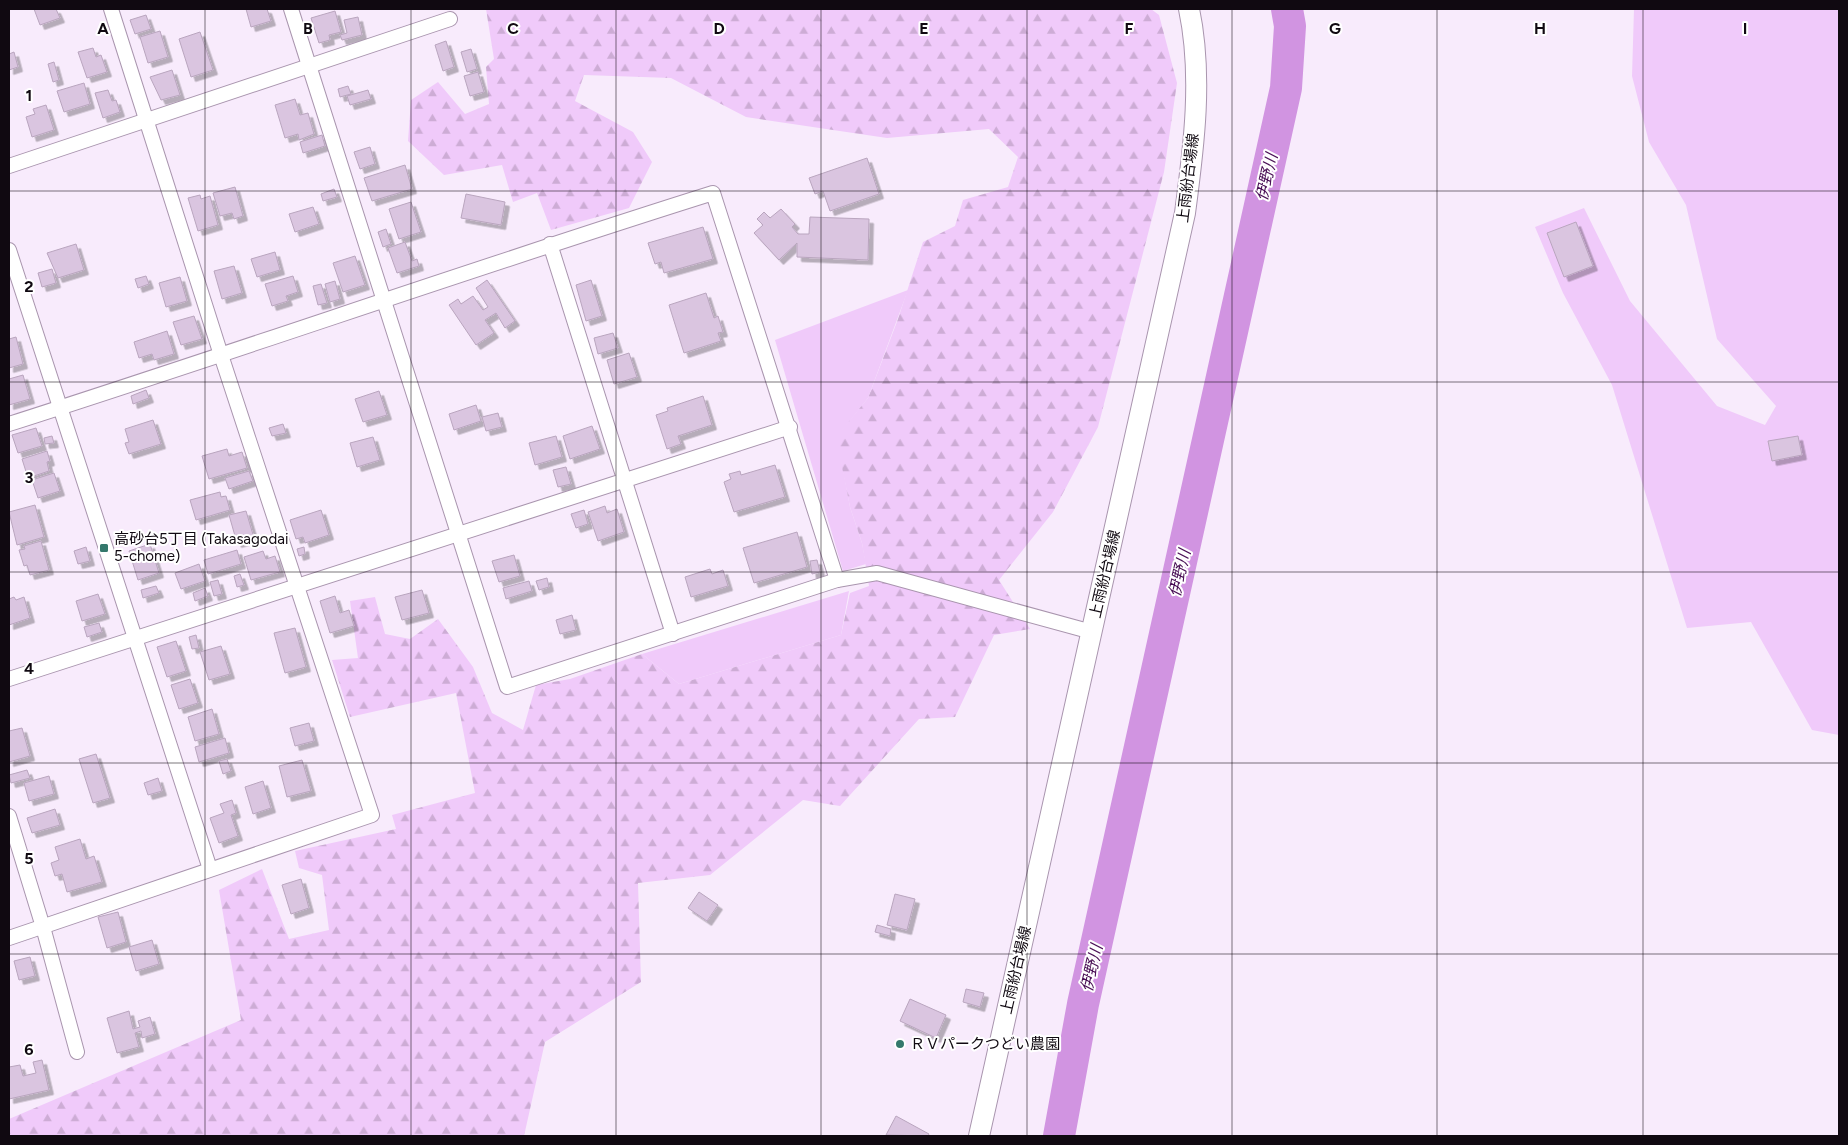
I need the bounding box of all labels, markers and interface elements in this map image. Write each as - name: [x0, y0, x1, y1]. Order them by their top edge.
- text: A: [97, 19, 109, 38]
- text: B: [303, 19, 313, 38]
- text: C: [507, 19, 519, 38]
- text: D: [713, 19, 725, 38]
- text: E: [919, 19, 929, 38]
- text: F: [1125, 19, 1134, 38]
- text: G: [1329, 19, 1341, 38]
- text: H: [1534, 19, 1546, 38]
- text: I: [1743, 19, 1747, 38]
- text: 1: [26, 86, 32, 105]
- street label: 上雨紛台場線: [1174, 132, 1202, 224]
- water label: 伊野川: [1252, 150, 1282, 203]
- text: 2: [24, 277, 34, 296]
- text: 3: [25, 468, 34, 487]
- street label: 上雨紛台場線: [1086, 528, 1124, 620]
- place label: 高砂台5丁目 (Takasagodai 5-chome): [114, 530, 288, 565]
- marker: 高砂台5丁目 (Takasagodai 5-chome): [98, 542, 110, 554]
- water label: 伊野川: [1165, 546, 1195, 599]
- text: 4: [24, 659, 34, 678]
- text: 5: [24, 849, 34, 868]
- street label: 上雨紛台場線: [997, 924, 1035, 1016]
- water label: 伊野川: [1077, 941, 1107, 994]
- place label: ＲＶパークつどい農園: [910, 1035, 1060, 1053]
- marker: ＲＶパークつどい農園: [894, 1038, 906, 1050]
- text: 6: [24, 1040, 34, 1059]

